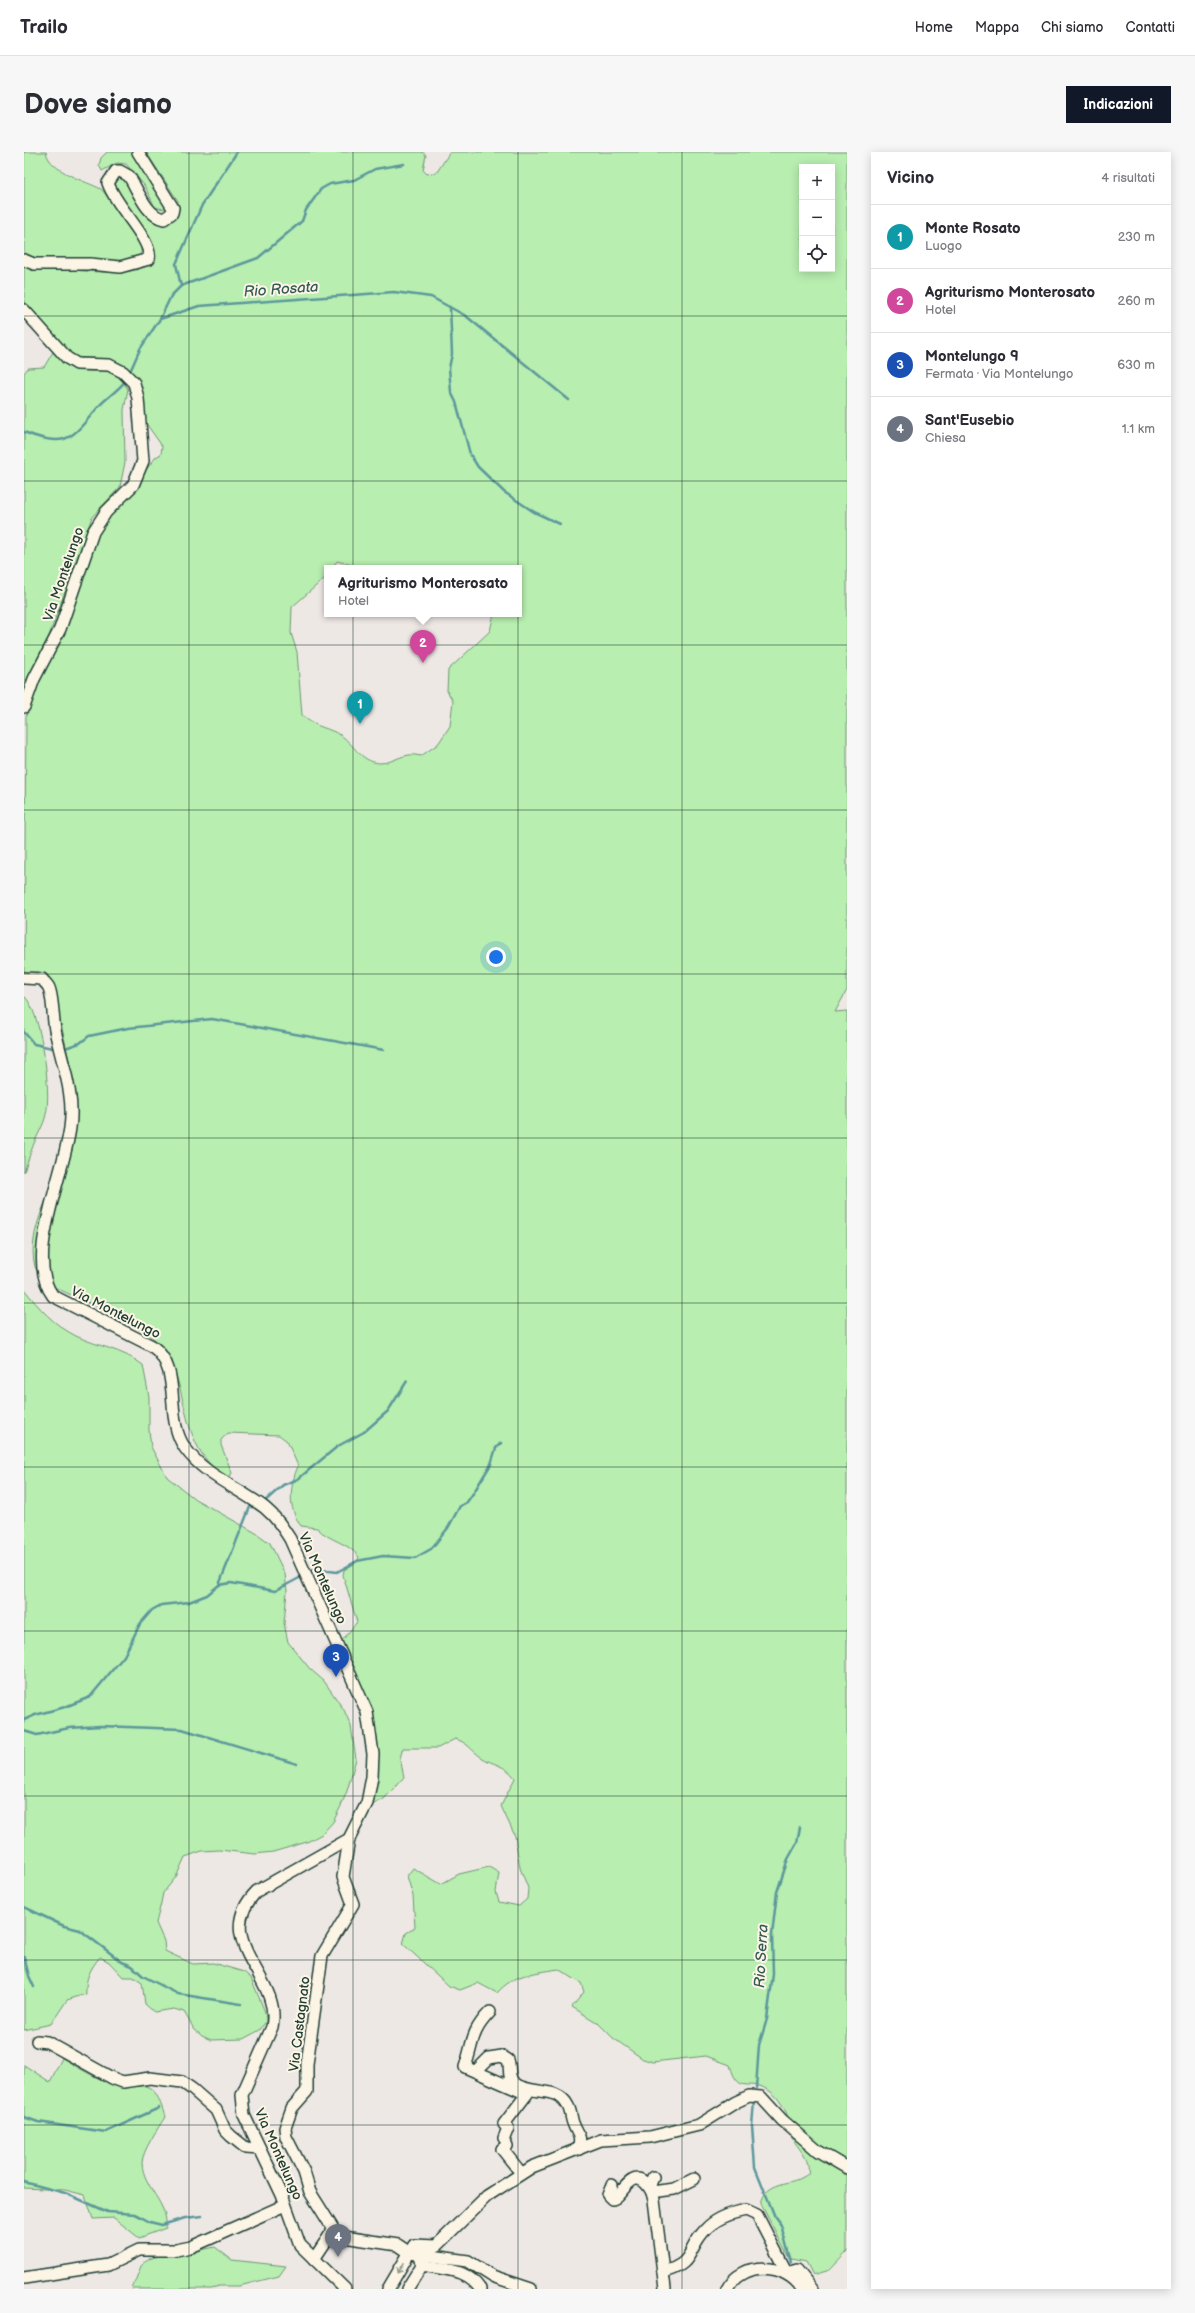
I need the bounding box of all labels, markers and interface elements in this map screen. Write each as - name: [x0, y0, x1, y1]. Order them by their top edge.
- text: Trailo: [20, 16, 68, 39]
- text: Home: [915, 19, 953, 36]
- text: Mappa: [975, 19, 1019, 36]
- text: Chi siamo: [1041, 19, 1104, 36]
- text: Contatti: [1126, 19, 1175, 36]
- button: Indicazioni: [1066, 86, 1171, 123]
- text: Dove siamo: [24, 88, 172, 121]
- map controls: [799, 164, 835, 272]
- button: +: [799, 164, 835, 200]
- text: Vicino: [887, 168, 934, 188]
- text: 4 risultati: [1101, 170, 1155, 186]
- button: −: [799, 200, 835, 236]
- text: Monte Rosato: [925, 219, 1020, 238]
- text: 1: [897, 229, 903, 245]
- text: 230 m: [1118, 229, 1155, 245]
- button: locate: [799, 236, 835, 272]
- text: Luogo: [925, 238, 962, 254]
- water label: Rio Rosata: [243, 277, 319, 302]
- text: Agriturismo Monterosato: [925, 283, 1095, 302]
- text: 2: [896, 293, 904, 309]
- text: 260 m: [1117, 293, 1155, 309]
- text: Hotel: [925, 302, 956, 318]
- text: Montelungo 9: [925, 347, 1019, 366]
- text: 3: [896, 357, 904, 373]
- text: 630 m: [1117, 357, 1155, 373]
- text: Fermata · Via Montelungo: [925, 366, 1074, 382]
- text: Sant'Eusebio: [925, 411, 1014, 430]
- text: 4: [896, 421, 904, 437]
- text: 1.1 km: [1122, 421, 1155, 437]
- text: Chiesa: [925, 430, 966, 446]
- street label: Via Montelungo: [39, 525, 88, 624]
- popup: [324, 565, 522, 617]
- text: Agriturismo Monterosato: [338, 574, 508, 593]
- text: Hotel: [338, 593, 369, 609]
- pin: 2: [410, 630, 436, 663]
- pin: 1: [347, 691, 373, 724]
- your location: [486, 947, 506, 967]
- street label: Via Montelungo: [68, 1282, 164, 1342]
- street label: Via Montelungo: [295, 1530, 350, 1627]
- pin: 3: [323, 1644, 349, 1677]
- water label: Rio Serra: [750, 1923, 773, 1989]
- street label: Via Castagnato: [285, 1975, 314, 2073]
- street label: Via Montelungo: [251, 2106, 306, 2203]
- pin: 4: [325, 2224, 351, 2257]
- one-way arrow: [397, 2262, 405, 2274]

